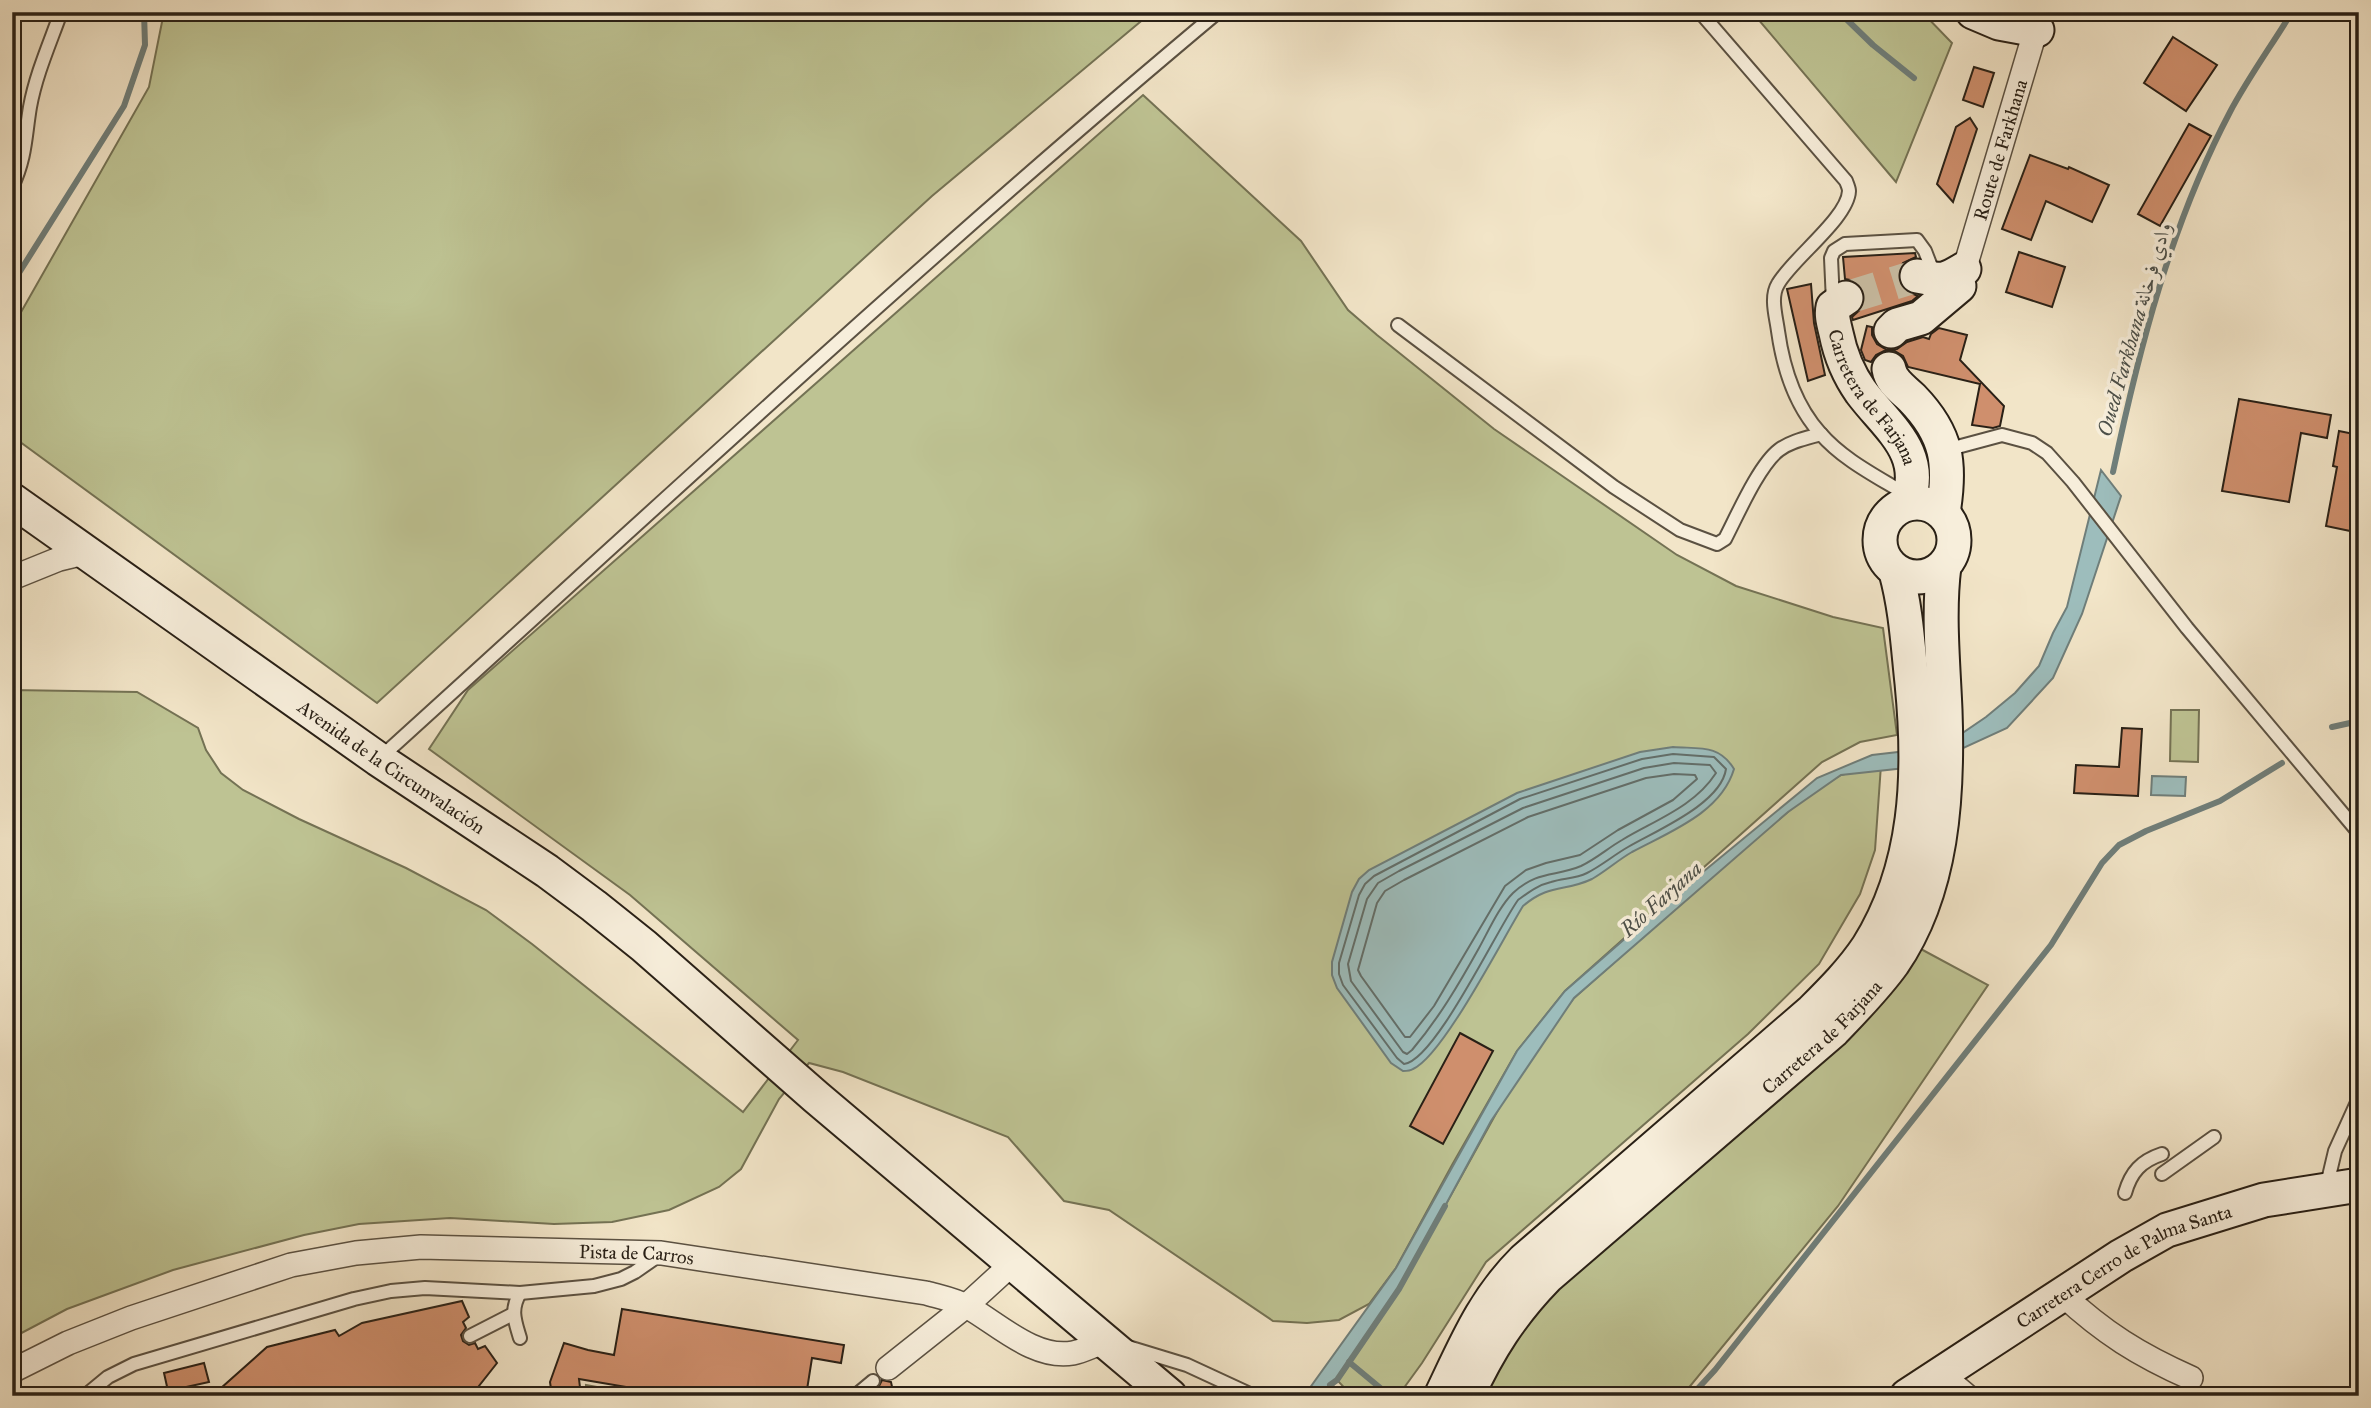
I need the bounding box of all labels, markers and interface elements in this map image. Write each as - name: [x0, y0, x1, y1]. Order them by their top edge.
- street label: Route de Farkhana: [1969, 76, 2033, 223]
- water label: Oued Farkhana وادي فرخانة: [2091, 219, 2180, 440]
- street label: Carretera de Farjana: [1823, 327, 1922, 469]
- street label: Avenida de la Circunvalación: [293, 694, 489, 839]
- water label: Río Farjana: [1614, 856, 1707, 943]
- street label: Carretera de Farjana: [1757, 975, 1888, 1099]
- street label: Carretera Cerro de Palma Santa: [2012, 1199, 2235, 1334]
- street label: Pista de Carros: [579, 1240, 696, 1270]

